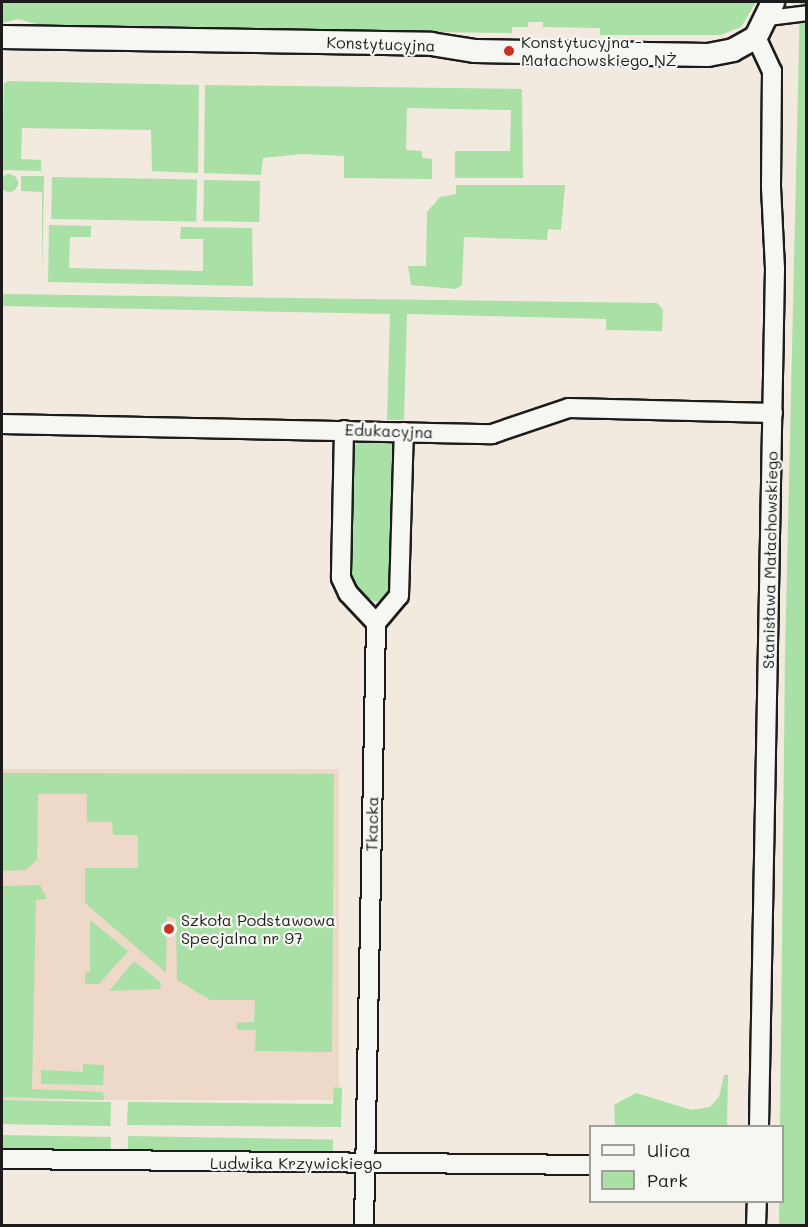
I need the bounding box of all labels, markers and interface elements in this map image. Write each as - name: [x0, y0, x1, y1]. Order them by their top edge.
- place label: Konstytucyjna - Małachowskiego NŻ: [521, 32, 677, 70]
- street label: Konstytucyjna: [326, 33, 436, 55]
- marker: Konstytucyjna - Małachowskiego NŻ: [502, 44, 516, 58]
- street label: Edukacyjna: [344, 420, 434, 442]
- street label: Stanisława Małachowskiego: [759, 451, 781, 669]
- street label: Tkacka: [362, 796, 382, 852]
- place label: Szkoła Podstawowa Specjalna nr 97: [181, 910, 335, 948]
- marker: Szkoła Podstawowa Specjalna nr 97: [162, 922, 176, 936]
- legend: [589, 1125, 784, 1203]
- text: Ulica: [647, 1138, 691, 1162]
- street label: Ludwika Krzywickiego: [210, 1153, 382, 1173]
- text: Park: [647, 1168, 688, 1192]

